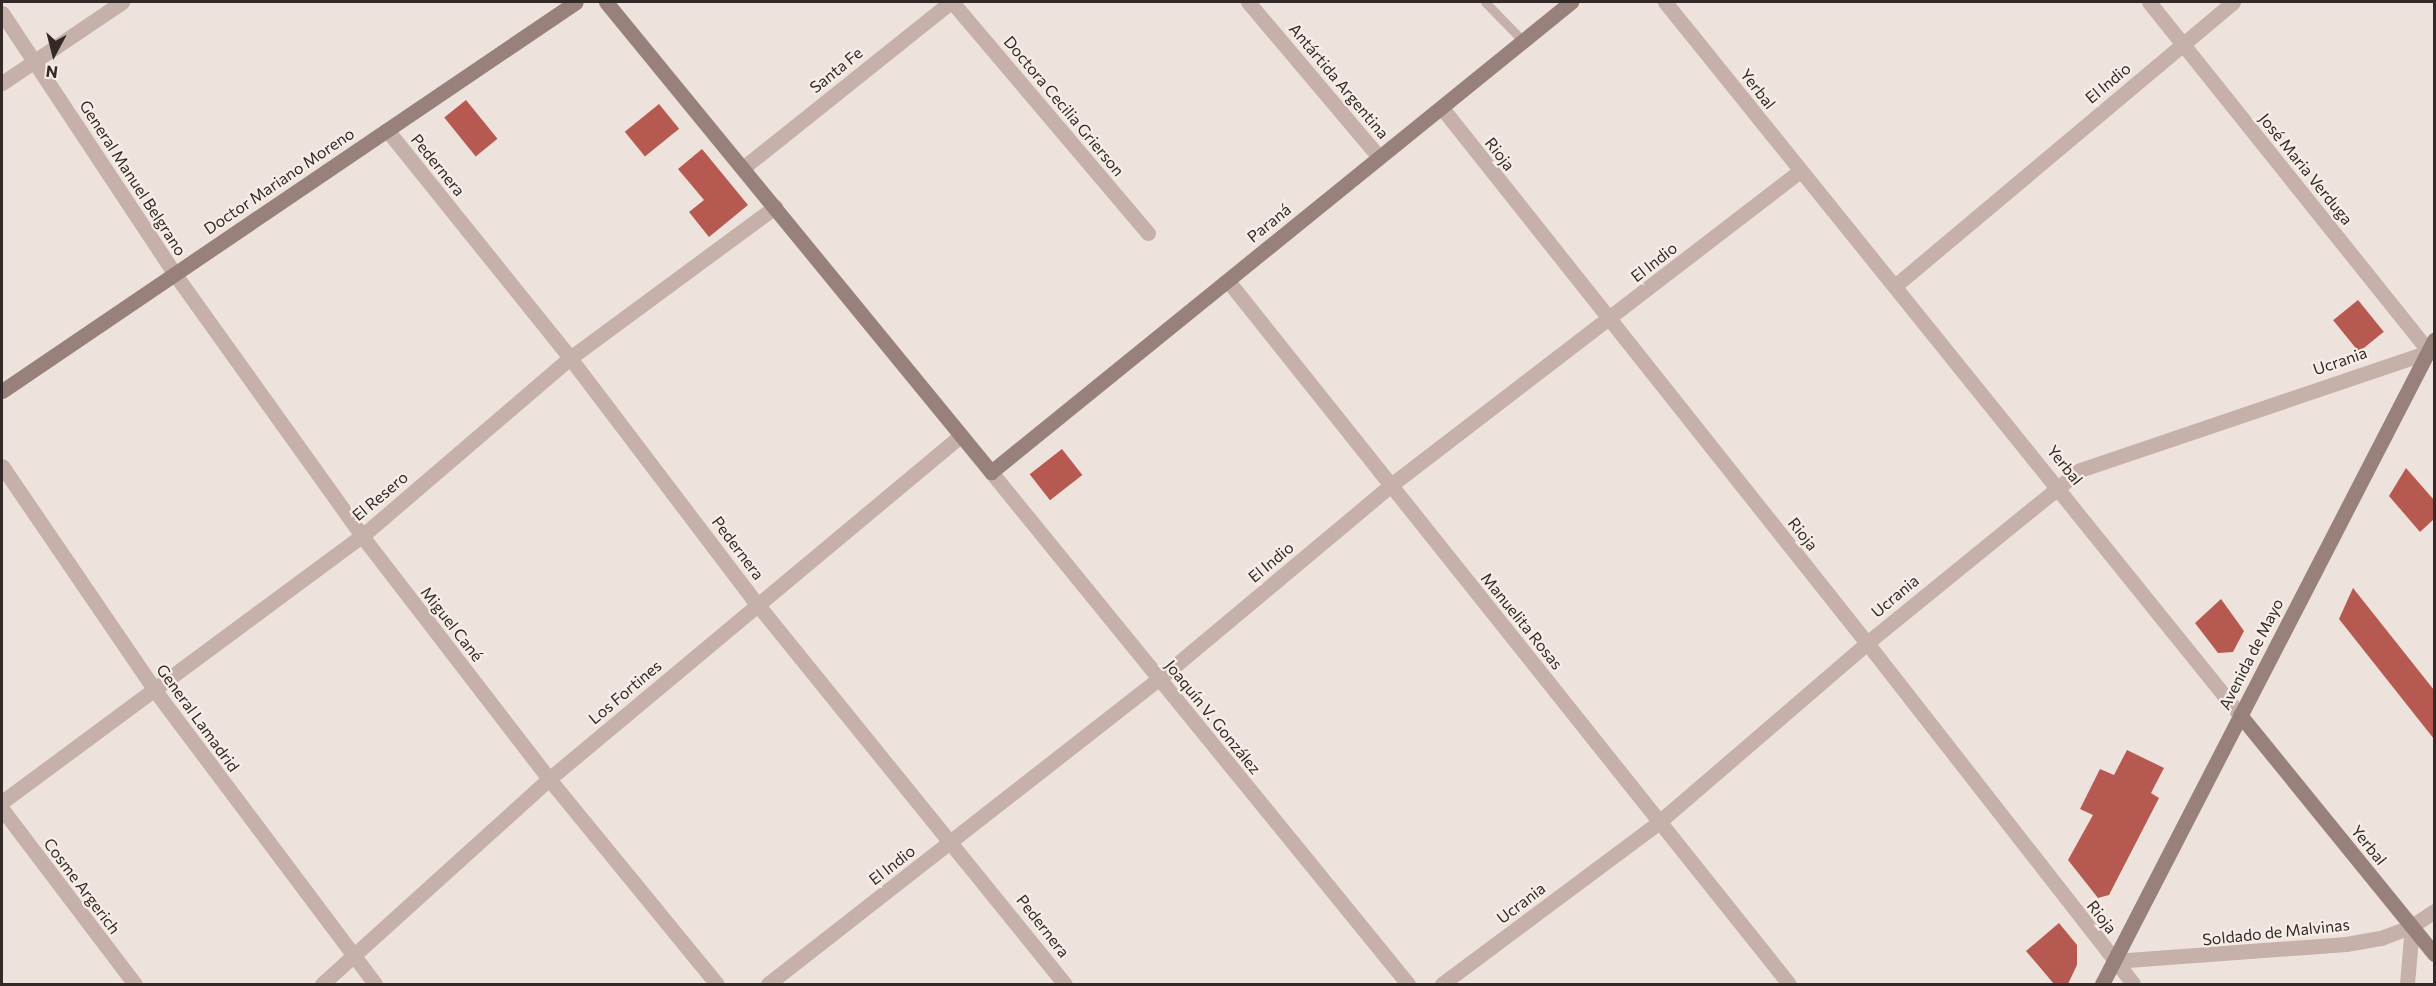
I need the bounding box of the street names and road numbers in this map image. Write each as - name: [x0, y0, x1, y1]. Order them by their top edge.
- street label: Antártida Argentina: [1285, 19, 1393, 143]
- street label: Doctora Cecilia Grierson: [1000, 32, 1128, 180]
- street label: Santa Fe: [806, 43, 866, 97]
- street label: El Indio: [2081, 59, 2135, 107]
- street label: Yerbal: [1736, 65, 1780, 113]
- street label: General Manuel Belgrano: [76, 97, 190, 259]
- street label: José Maria Verduga: [2255, 109, 2357, 229]
- street label: Doctor Mariano Moreno: [200, 124, 358, 238]
- street label: Pedernera: [407, 130, 469, 200]
- street label: Rioja: [1481, 134, 1519, 174]
- street label: Paraná: [1243, 200, 1295, 246]
- street label: El Indio: [1627, 238, 1681, 286]
- street label: Ucrania: [2310, 343, 2370, 379]
- street label: Yerbal: [2043, 441, 2087, 489]
- street label: El Resero: [348, 467, 412, 525]
- street label: Pedernera: [708, 512, 768, 584]
- street label: Rioja: [1784, 514, 1822, 554]
- street label: El Indio: [1244, 538, 1298, 586]
- street label: Manuelita Rosas: [1477, 569, 1567, 673]
- street label: Ucrania: [1867, 571, 1923, 621]
- street label: Miguel Cané: [417, 583, 487, 665]
- street label: Avenida de Mayo: [2215, 595, 2287, 713]
- street label: Los Fortines: [585, 656, 665, 728]
- street label: Joaquín V. González: [1161, 656, 1265, 778]
- street label: General Lamadrid: [153, 660, 243, 776]
- street label: Yerbal: [2347, 821, 2391, 869]
- street label: Cosme Argerich: [40, 834, 124, 938]
- street label: El Indio: [865, 841, 919, 889]
- street label: Ucrania: [1493, 879, 1549, 927]
- street label: Pedernera: [1013, 891, 1073, 961]
- street label: Rioja: [2083, 897, 2121, 937]
- street label: Soldado de Malvinas: [2201, 915, 2351, 949]

